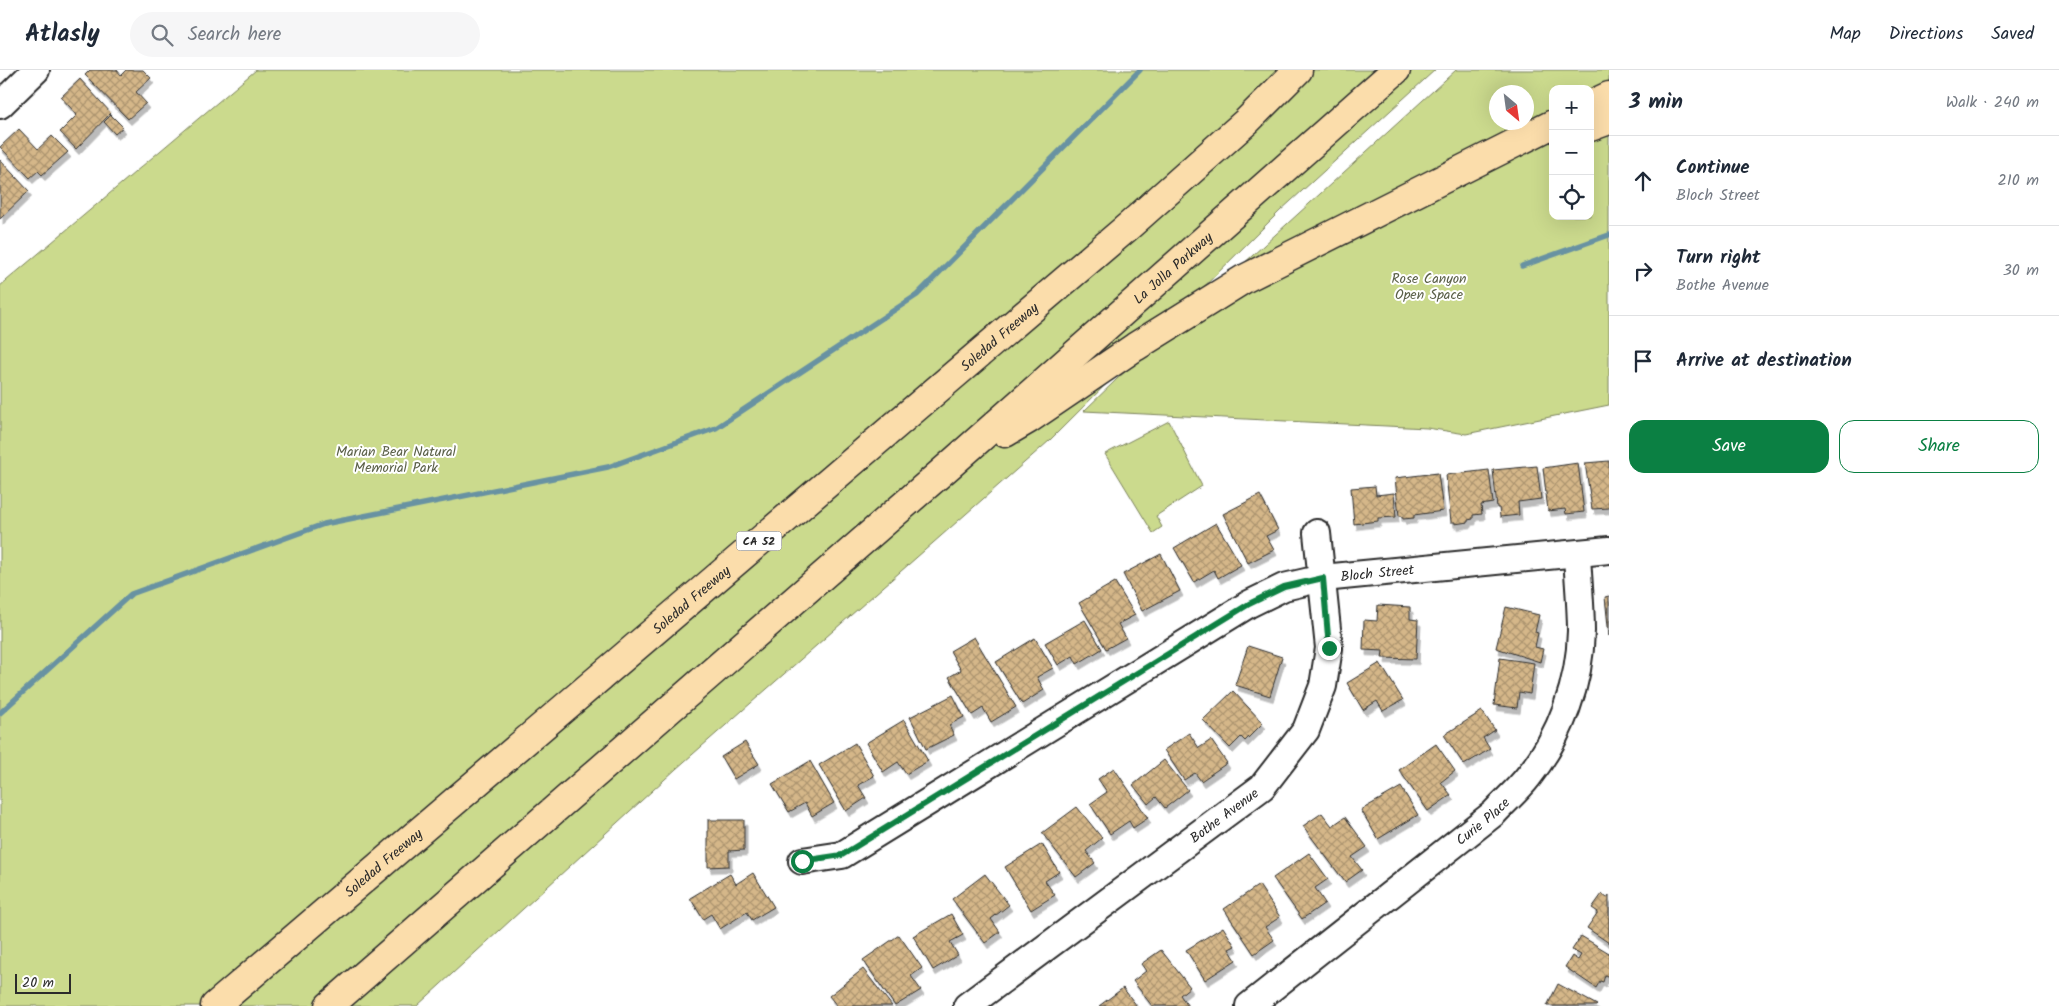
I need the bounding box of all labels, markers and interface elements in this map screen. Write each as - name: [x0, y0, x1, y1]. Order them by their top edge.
- search box: [130, 12, 480, 57]
- text: Atlasly: [25, 15, 100, 54]
- text: Search here: [188, 20, 281, 50]
- text: Map: [1829, 20, 1861, 49]
- text: Directions: [1889, 20, 1963, 49]
- text: Saved: [1991, 20, 2034, 49]
- icon: search: [148, 21, 176, 49]
- north arrow: [1489, 85, 1534, 130]
- map controls: [1549, 85, 1594, 220]
- button: +: [1549, 85, 1594, 130]
- text: 3 min: [1629, 86, 1683, 119]
- text: Walk · 240 m: [1946, 90, 2039, 115]
- button: −: [1549, 130, 1594, 175]
- text: Continue: [1676, 153, 1749, 183]
- icon: ahead: [1629, 167, 1657, 195]
- text: 210 m: [1998, 168, 2039, 193]
- button: locate: [1549, 175, 1594, 220]
- text: Bloch Street: [1676, 183, 1760, 208]
- street label: La Jolla Parkway: [1129, 227, 1218, 310]
- text: Turn right: [1676, 243, 1761, 273]
- icon: right: [1629, 257, 1657, 285]
- text: 30 m: [2003, 258, 2039, 283]
- park label: Rose Canyon Open Space: [1391, 268, 1467, 306]
- text: Bothe Avenue: [1676, 273, 1769, 298]
- street label: Soledad Freeway: [956, 297, 1044, 377]
- text: Arrive at destination: [1676, 346, 1852, 376]
- icon: arrive: [1629, 347, 1657, 375]
- button: Save: [1629, 420, 1829, 473]
- button: Share: [1839, 420, 2039, 473]
- park label: Marian Bear Natural Memorial Park: [336, 441, 457, 479]
- road number: CA 52: [736, 532, 782, 551]
- street label: Bloch Street: [1340, 559, 1416, 588]
- street label: Soledad Freeway: [648, 560, 736, 640]
- route end: [1318, 637, 1341, 660]
- street label: Bothe Avenue: [1185, 783, 1264, 849]
- street label: Curie Place: [1451, 792, 1516, 851]
- street label: Soledad Freeway: [340, 823, 428, 903]
- route start: [791, 850, 814, 873]
- scale bar: [15, 971, 71, 994]
- text: 20 m: [22, 972, 54, 994]

